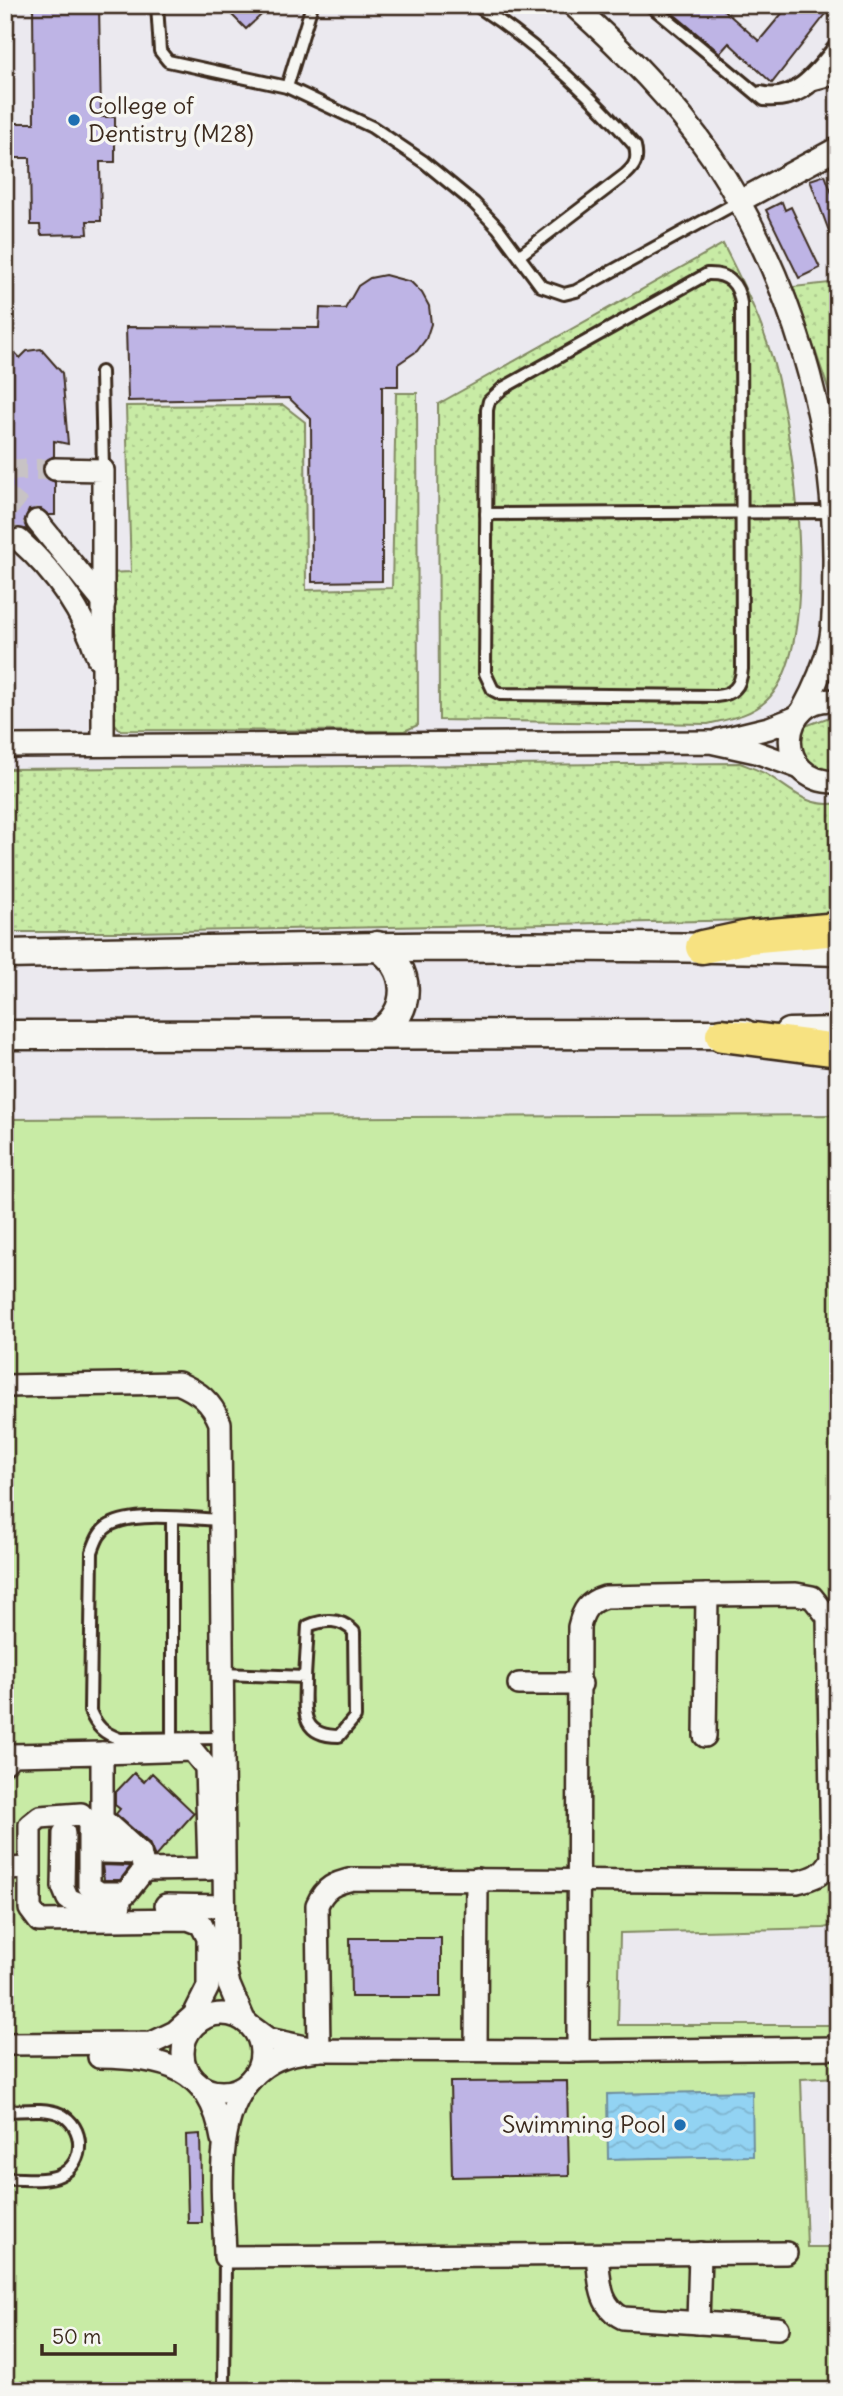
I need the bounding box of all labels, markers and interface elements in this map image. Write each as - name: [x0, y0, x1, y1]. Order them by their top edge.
- place label: College of Dentistry (M28): [88, 90, 254, 148]
- marker: College of Dentistry (M28): [66, 112, 82, 128]
- place label: Swimming Pool: [502, 2109, 666, 2139]
- marker: Swimming Pool: [672, 2117, 688, 2133]
- scale bar: [42, 2312, 175, 2356]
- text: 50 m: [52, 2323, 101, 2350]

